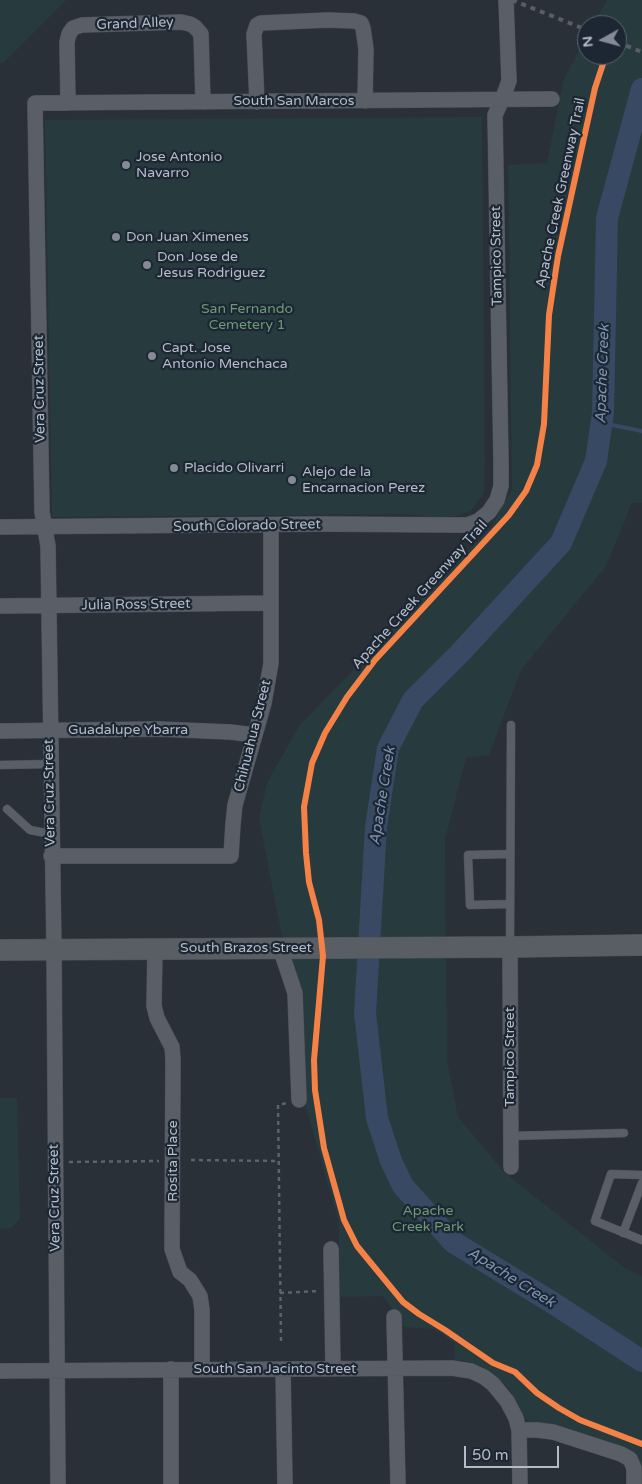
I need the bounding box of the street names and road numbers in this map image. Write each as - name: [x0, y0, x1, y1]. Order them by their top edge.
- street label: Grand Alley: [96, 14, 174, 34]
- street label: South San Marcos: [233, 93, 355, 109]
- street label: Apache Creek Greenway Trail: [533, 96, 589, 290]
- street label: Tampico Street: [488, 206, 506, 306]
- street label: Vera Cruz Street: [31, 335, 49, 443]
- street label: South Colorado Street: [173, 516, 321, 536]
- street label: Apache Creek Greenway Trail: [349, 517, 491, 673]
- street label: Julia Ross Street: [81, 596, 191, 614]
- street label: Chihuahua Street: [231, 678, 275, 794]
- street label: Guadalupe Ybarra: [68, 722, 188, 738]
- street label: Vera Cruz Street: [41, 739, 59, 847]
- street label: South Brazos Street: [180, 940, 312, 956]
- street label: Tampico Street: [502, 1007, 518, 1107]
- street label: Rosita Place: [165, 1120, 181, 1202]
- street label: Vera Cruz Street: [46, 1144, 64, 1252]
- street label: South San Jacinto Street: [194, 1361, 356, 1377]

